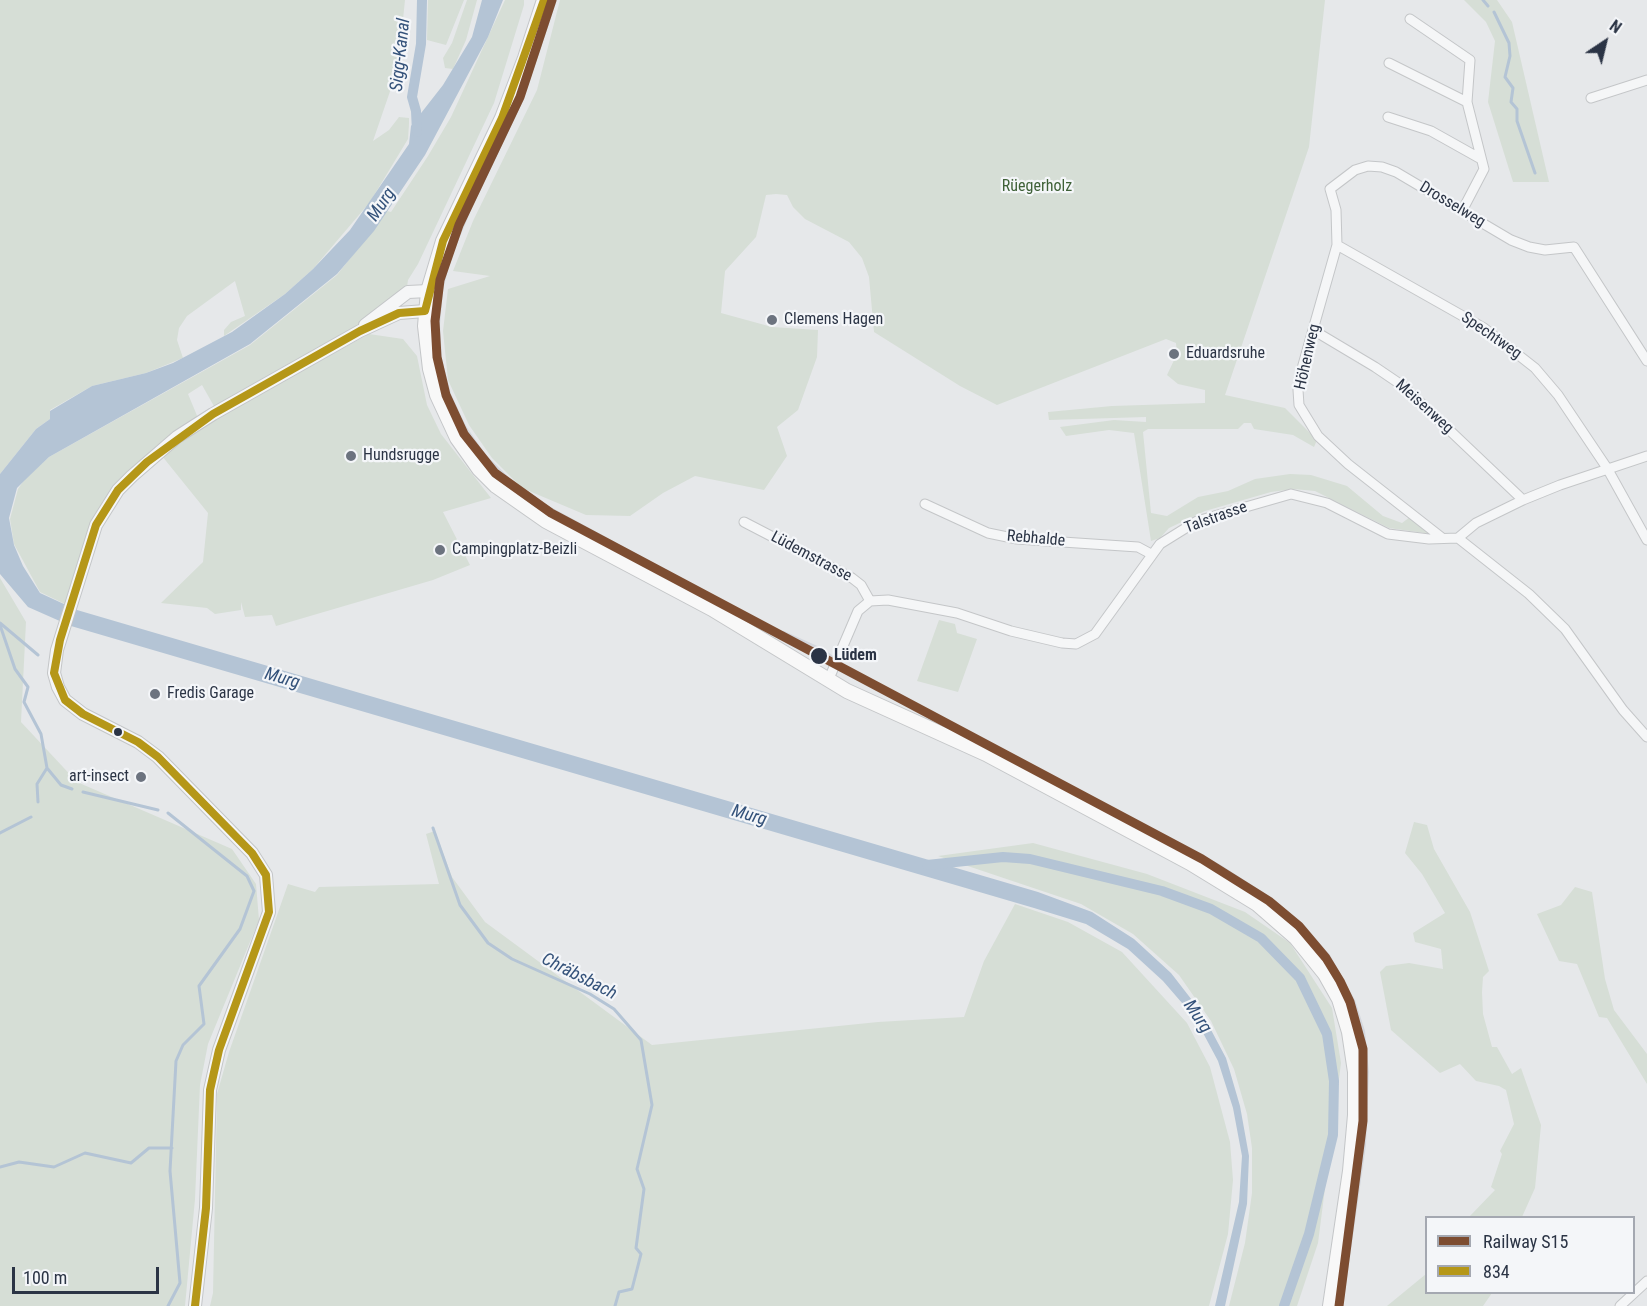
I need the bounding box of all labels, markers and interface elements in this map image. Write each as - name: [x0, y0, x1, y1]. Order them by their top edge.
- north arrow: [1575, 12, 1635, 72]
- text: N: [1606, 16, 1625, 37]
- water label: Sigg-Kanal: [386, 17, 416, 93]
- park label: Rüegerholz: [1002, 177, 1072, 197]
- street label: Drosselweg: [1416, 178, 1488, 232]
- water label: Murg: [363, 184, 401, 226]
- street label: Spechtweg: [1457, 308, 1525, 364]
- place label: Clemens Hagen: [784, 310, 883, 330]
- marker: Clemens Hagen: [765, 313, 779, 327]
- street label: Höhenweg: [1291, 322, 1325, 392]
- place label: Eduardsruhe: [1186, 344, 1265, 364]
- marker: Eduardsruhe: [1167, 347, 1181, 361]
- street label: Meisenweg: [1391, 376, 1457, 438]
- place label: Hundsrugge: [363, 446, 440, 466]
- marker: Hundsrugge: [344, 449, 358, 463]
- street label: Talstrasse: [1182, 498, 1250, 538]
- street label: Rebhalde: [1006, 527, 1066, 551]
- street label: Lüdemstrasse: [767, 528, 855, 586]
- place label: Campingplatz-Beizli: [452, 540, 577, 560]
- marker: Campingplatz-Beizli: [433, 543, 447, 557]
- marker: Lüdem: [809, 646, 829, 666]
- place label: Lüdem: [834, 646, 877, 666]
- water label: Murg: [262, 664, 302, 694]
- place label: Fredis Garage: [167, 684, 254, 704]
- marker: Fredis Garage: [148, 687, 162, 701]
- unlabelled marker: [112, 726, 124, 738]
- place label: art-insect: [69, 767, 129, 787]
- marker: art-insect: [134, 770, 148, 784]
- water label: Murg: [729, 801, 769, 831]
- water label: Chräbsbach: [538, 949, 620, 1005]
- water label: Murg: [1178, 996, 1216, 1038]
- legend: [1425, 1216, 1635, 1294]
- text: Railway S15: [1483, 1231, 1568, 1252]
- scale bar: [15, 1255, 162, 1293]
- text: 834: [1483, 1261, 1510, 1282]
- text: 100 m: [23, 1267, 67, 1288]

